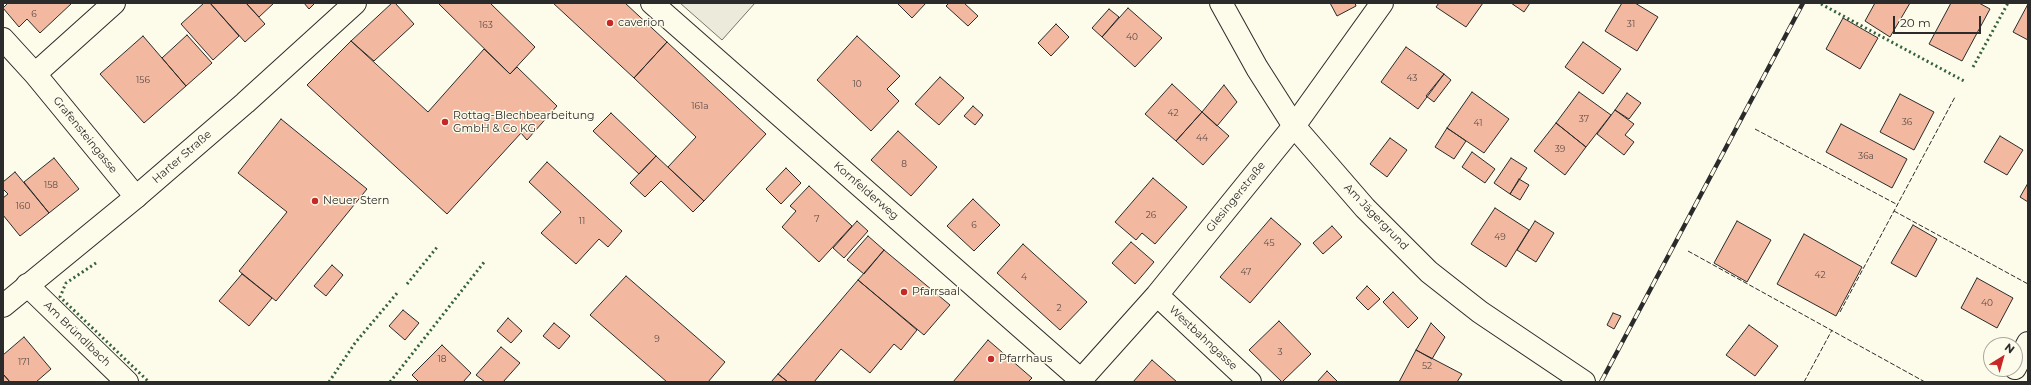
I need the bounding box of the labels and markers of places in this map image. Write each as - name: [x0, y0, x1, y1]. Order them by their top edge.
- place label: caverion: [618, 16, 665, 30]
- marker: caverion: [605, 18, 615, 28]
- place label: Rottag-Blechbearbeitung GmbH & Co KG: [453, 109, 595, 135]
- marker: Rottag-Blechbearbeitung GmbH & Co KG: [440, 117, 450, 127]
- place label: Neuer Stern: [323, 194, 389, 208]
- marker: Neuer Stern: [310, 196, 320, 206]
- place label: Pfarrsaal: [912, 285, 960, 299]
- marker: Pfarrsaal: [899, 287, 909, 297]
- place label: Pfarrhaus: [999, 352, 1052, 366]
- marker: Pfarrhaus: [986, 354, 996, 364]

